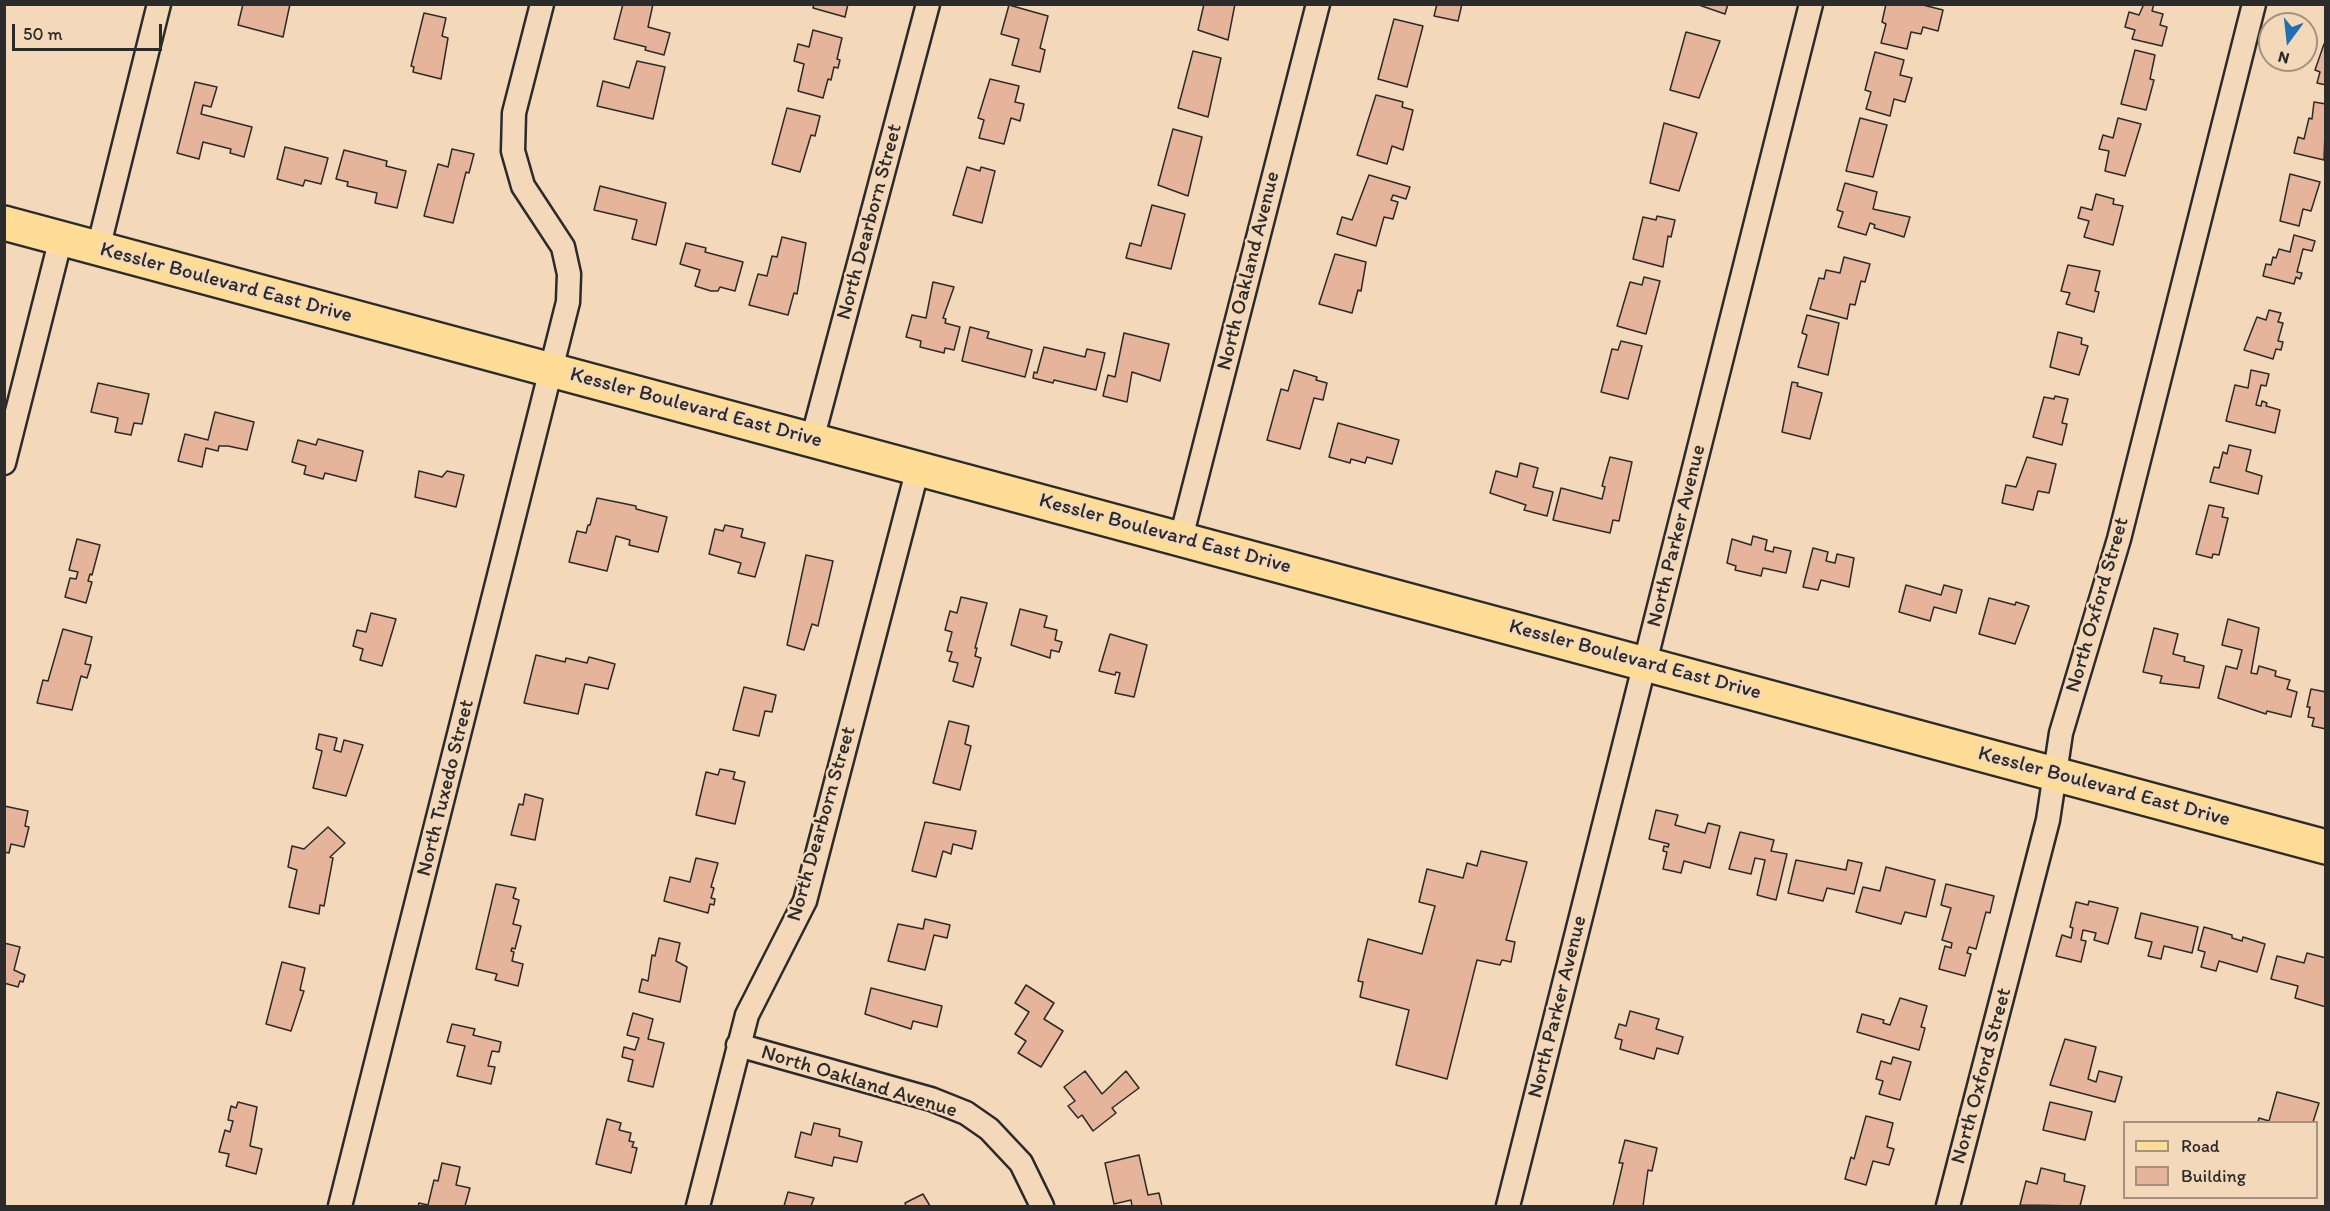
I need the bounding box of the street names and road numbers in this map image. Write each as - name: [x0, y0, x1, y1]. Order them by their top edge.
- street label: North Dearborn Street: [832, 121, 908, 323]
- street label: North Oakland Avenue: [1212, 169, 1286, 373]
- street label: Kessler Boulevard East Drive: [97, 237, 355, 329]
- street label: Kessler Boulevard East Drive: [567, 362, 825, 454]
- street label: North Parker Avenue: [1642, 442, 1712, 630]
- street label: Kessler Boulevard East Drive: [1036, 488, 1294, 580]
- street label: North Oxford Street: [2061, 514, 2135, 696]
- street label: Kessler Boulevard East Drive: [1506, 614, 1764, 706]
- street label: North Tuxedo Street: [412, 697, 480, 879]
- street label: North Dearborn Street: [782, 724, 862, 924]
- street label: Kessler Boulevard East Drive: [1975, 741, 2233, 833]
- street label: North Parker Avenue: [1523, 913, 1593, 1101]
- street label: North Oxford Street: [1946, 985, 2018, 1167]
- street label: North Oakland Avenue: [758, 1040, 960, 1124]

